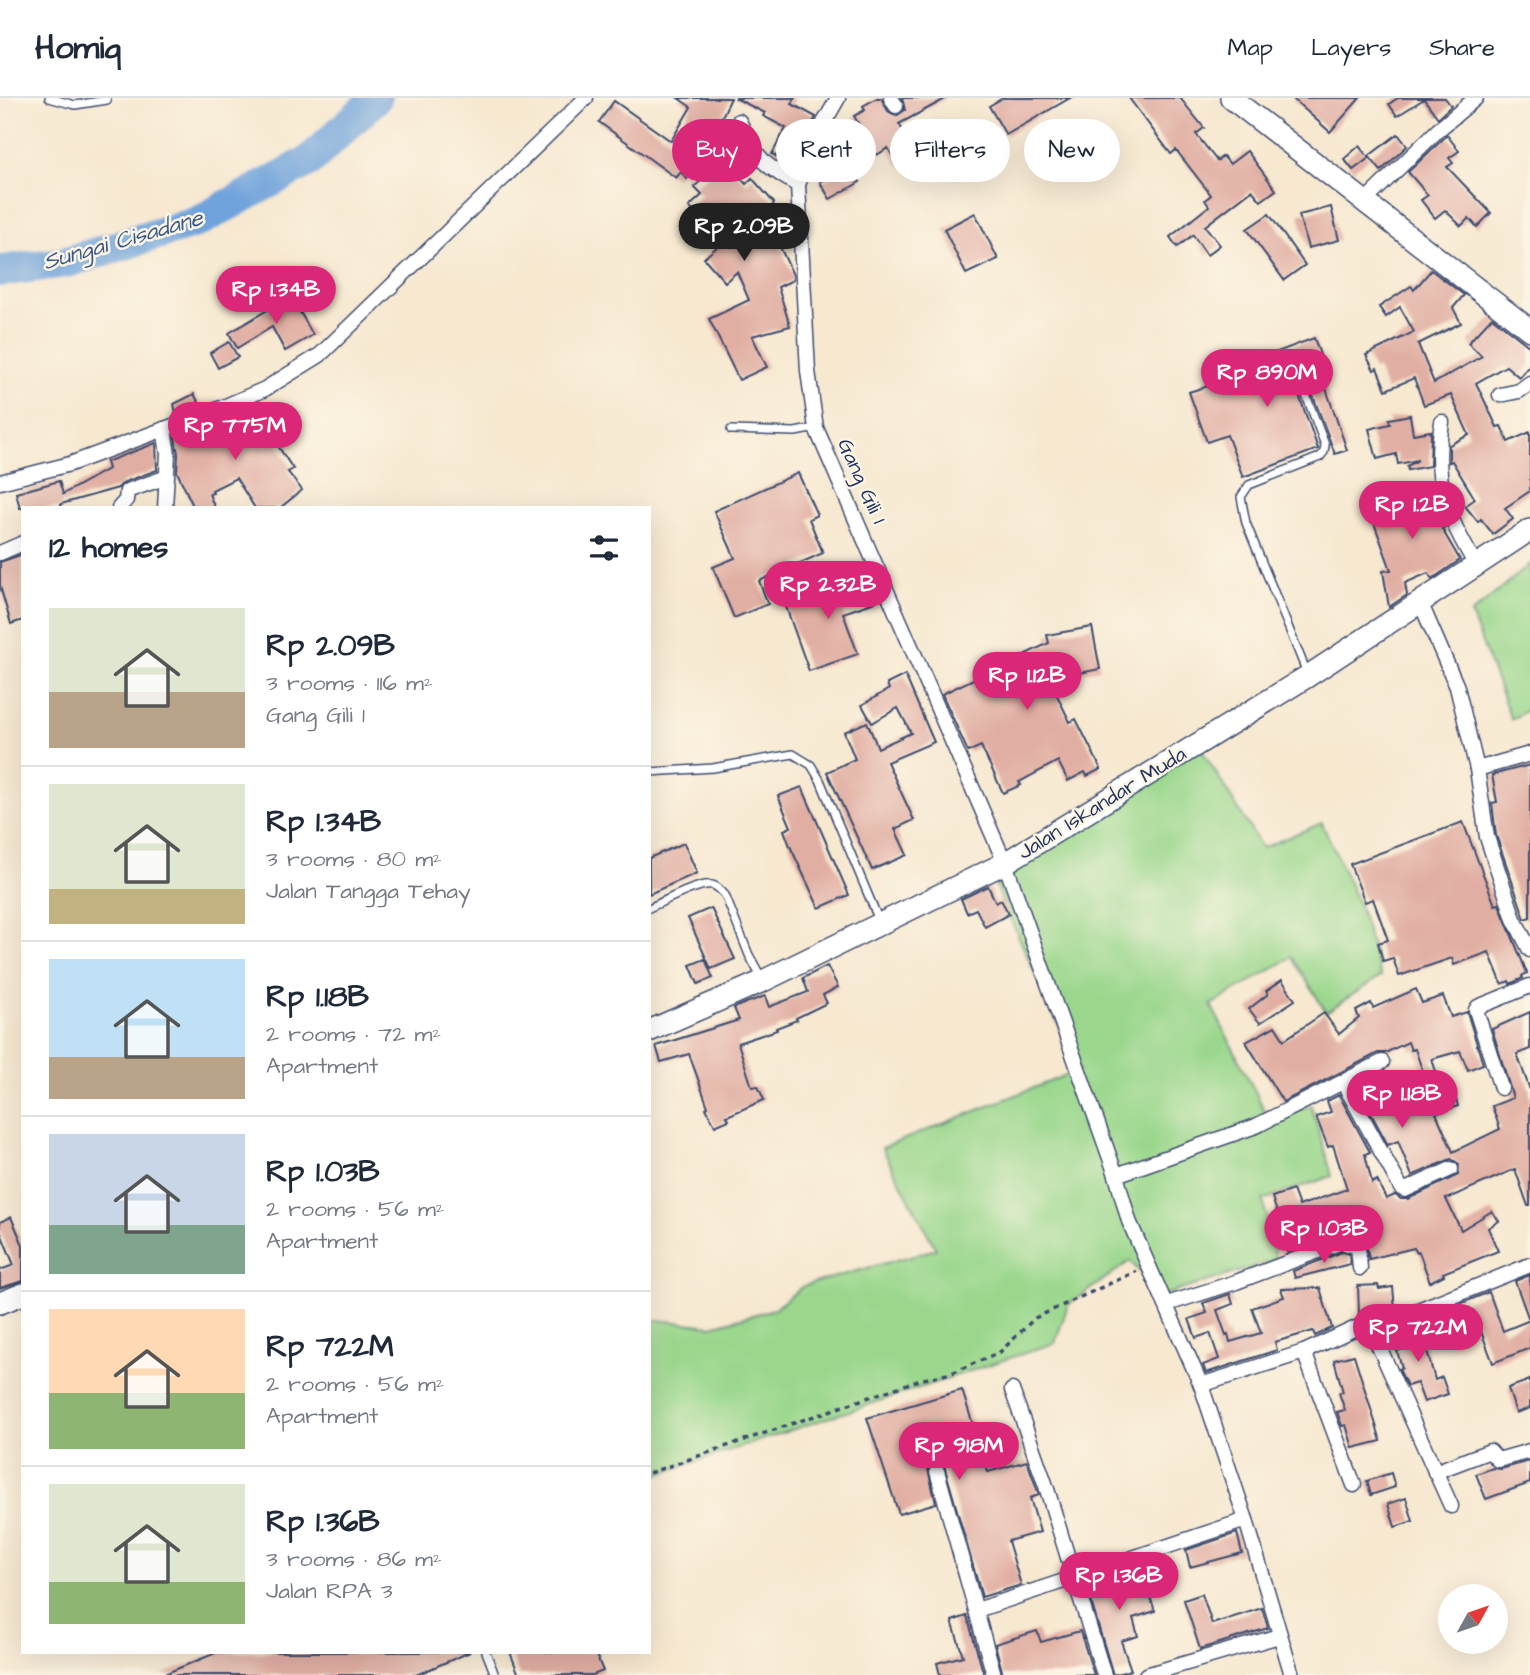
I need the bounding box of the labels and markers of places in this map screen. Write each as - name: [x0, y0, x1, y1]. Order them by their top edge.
- pin: Rp 2.09B: [672, 204, 816, 263]
- pin: Rp 1.34B: [204, 266, 348, 326]
- pin: Rp 890M: [1202, 350, 1332, 409]
- pin: Rp 775M: [170, 402, 300, 462]
- pin: Rp 1.2B: [1347, 482, 1477, 541]
- pin: Rp 2.32B: [756, 561, 900, 621]
- pin: Rp 1.12B: [955, 652, 1099, 712]
- pin: Rp 1.18B: [1330, 1070, 1474, 1130]
- pin: Rp 1.03B: [1252, 1206, 1396, 1265]
- pin: Rp 722M: [1353, 1304, 1483, 1364]
- pin: Rp 918M: [894, 1422, 1024, 1482]
- pin: Rp 1.36B: [1047, 1552, 1191, 1612]

